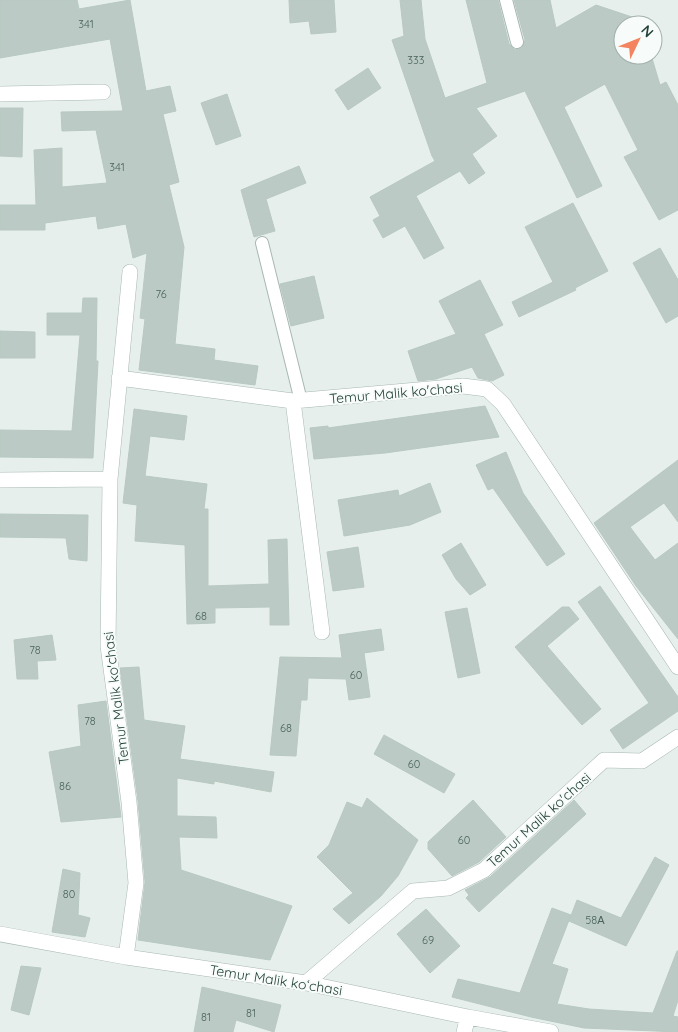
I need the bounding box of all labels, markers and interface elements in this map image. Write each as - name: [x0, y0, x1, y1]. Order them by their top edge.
- north arrow: [613, 15, 663, 65]
- house number: 341: [78, 17, 94, 31]
- text: N: [637, 21, 658, 41]
- house number: 333: [407, 53, 425, 67]
- house number: 341: [109, 160, 125, 174]
- house number: 76: [155, 287, 167, 301]
- street label: Temur Malik ko'chasi: [329, 378, 463, 408]
- house number: 68: [195, 609, 207, 623]
- street label: Temur Malik ko'chasi: [99, 630, 133, 766]
- house number: 78: [29, 643, 41, 657]
- house number: 60: [350, 668, 362, 682]
- house number: 78: [84, 714, 96, 728]
- house number: 68: [280, 721, 292, 735]
- house number: 60: [408, 757, 420, 771]
- street label: Temur Malik ko'chasi: [483, 769, 595, 871]
- house number: 86: [59, 779, 71, 793]
- house number: 60: [458, 833, 470, 847]
- house number: 80: [63, 887, 75, 901]
- house number: 58А: [585, 913, 605, 927]
- house number: 69: [422, 933, 434, 947]
- street label: Temur Malik koʻchasi: [208, 961, 344, 999]
- house number: 81: [246, 1006, 256, 1020]
- house number: 81: [201, 1010, 211, 1024]

